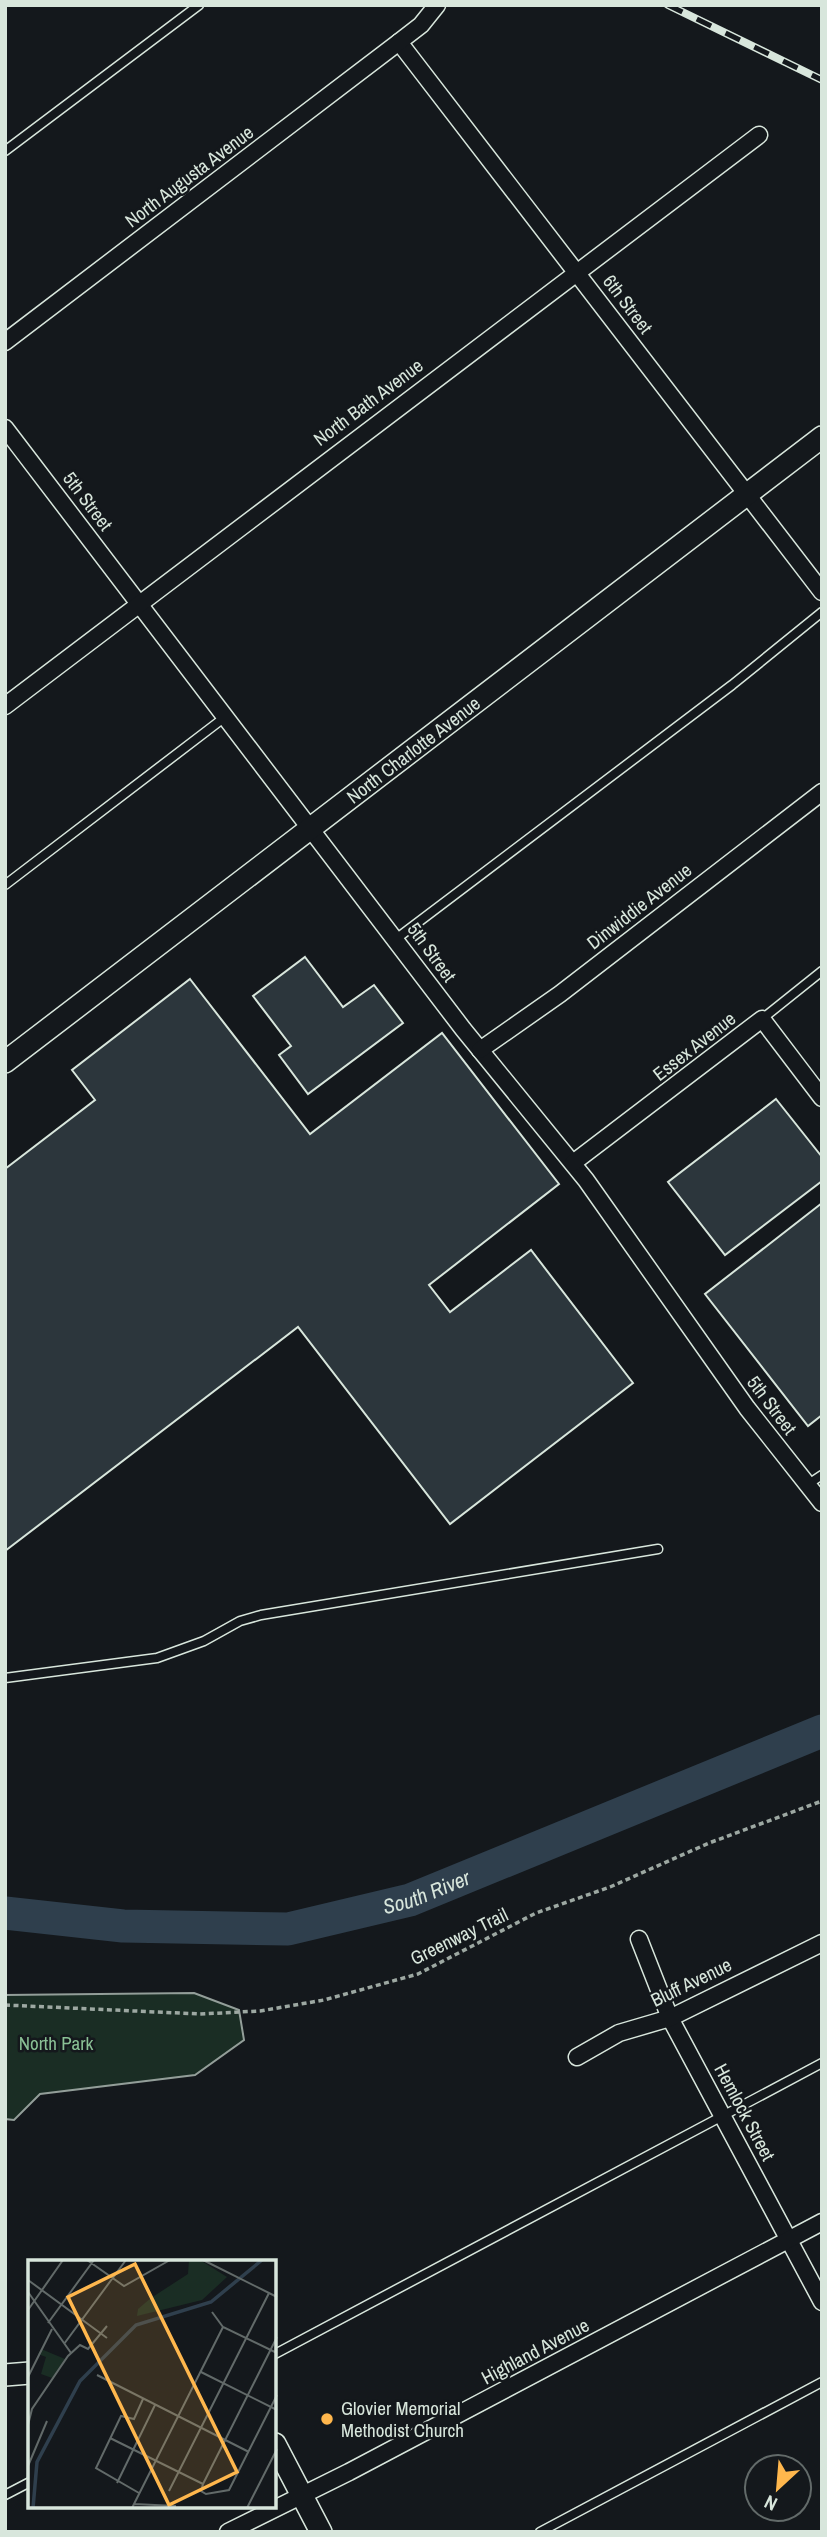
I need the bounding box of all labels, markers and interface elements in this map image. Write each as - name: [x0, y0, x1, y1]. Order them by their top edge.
- street label: North Augusta Avenue: [119, 119, 259, 233]
- street label: 6th Street: [597, 269, 659, 339]
- street label: North Bath Avenue: [308, 352, 428, 452]
- street label: 5th Street: [57, 466, 119, 536]
- street label: North Charlotte Avenue: [341, 690, 485, 809]
- street label: Dinwiddie Avenue: [581, 857, 697, 955]
- street label: 5th Street: [402, 917, 463, 988]
- street label: Essex Avenue: [647, 1005, 741, 1087]
- street label: 5th Street: [741, 1370, 803, 1440]
- water label: South River: [380, 1862, 475, 1920]
- street label: Greenway Trail: [406, 1901, 512, 1971]
- street label: Bluff Avenue: [646, 1951, 736, 2013]
- park label: North Park: [19, 2030, 93, 2056]
- street label: Hemlock Street: [709, 2059, 782, 2166]
- inset map: [28, 2260, 276, 2509]
- street label: Highland Avenue: [477, 2312, 593, 2390]
- place label: Glovier Memorial Methodist Church: [341, 2395, 464, 2443]
- marker: Glovier Memorial Methodist Church: [319, 2411, 335, 2427]
- north arrow: [743, 2453, 813, 2523]
- text: N: [760, 2489, 781, 2517]

